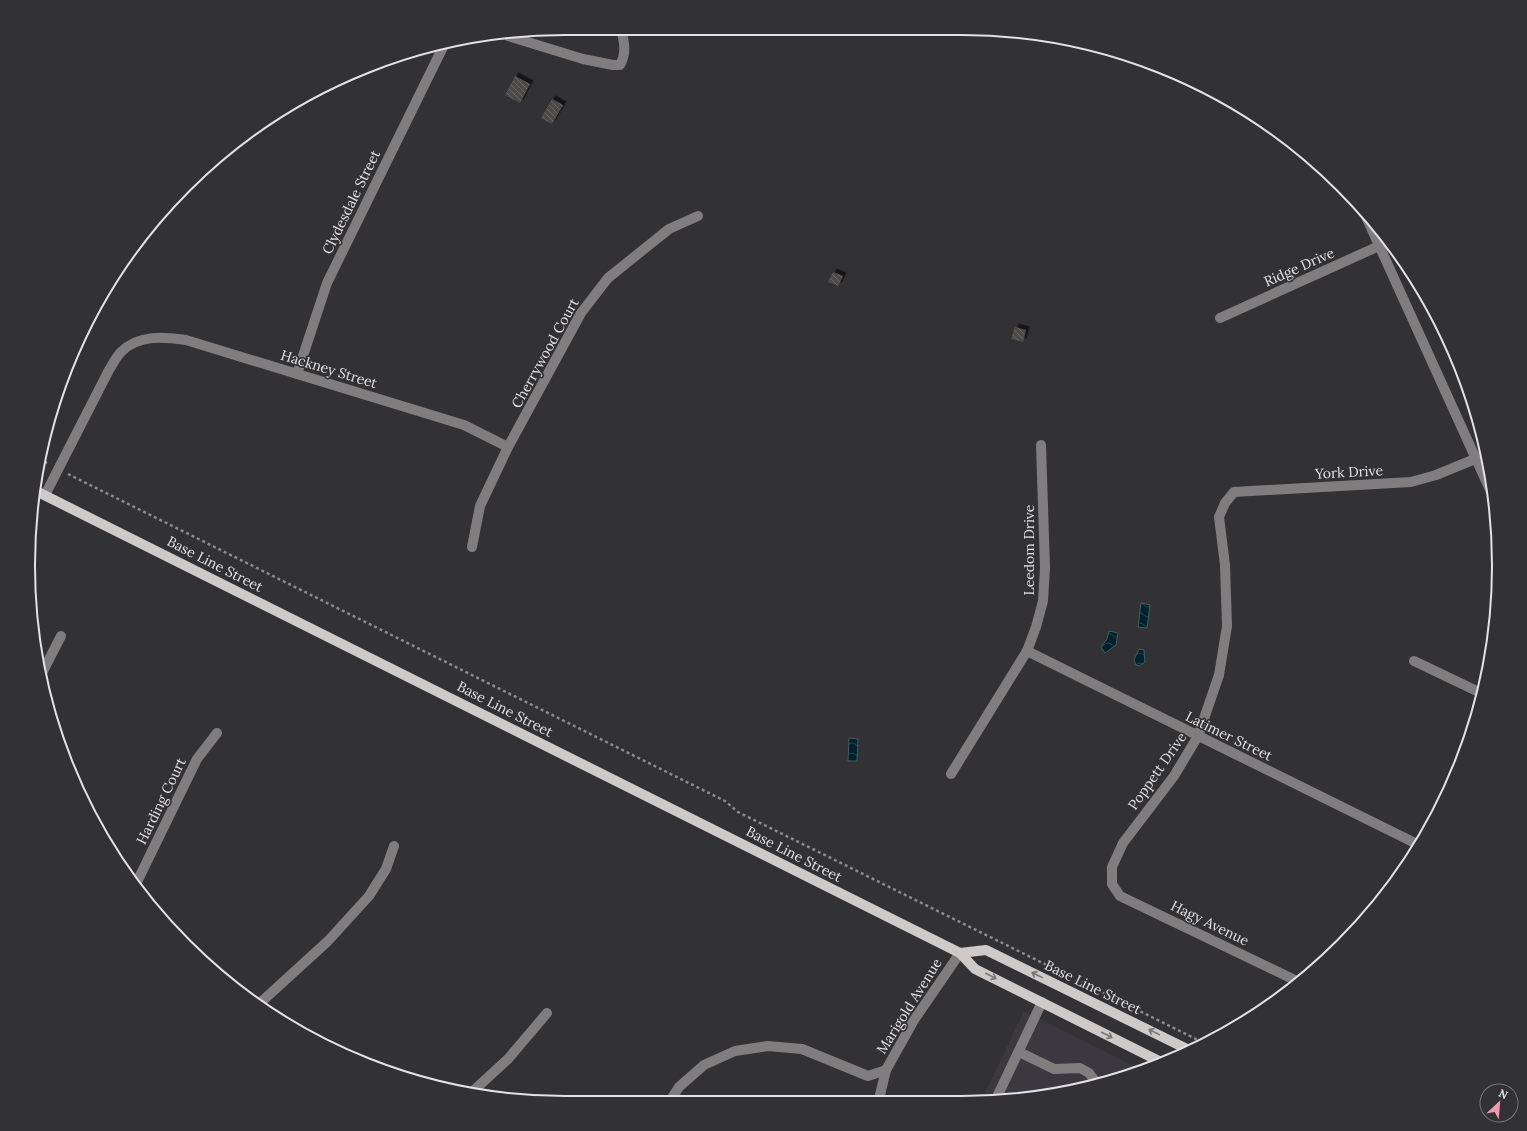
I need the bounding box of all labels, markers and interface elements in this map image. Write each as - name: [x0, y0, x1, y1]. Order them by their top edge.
- street label: Clydesdale Street: [318, 146, 384, 257]
- street label: Ridge Drive: [1261, 243, 1337, 290]
- street label: Cherrywood Court: [507, 294, 583, 411]
- street label: Hackney Street: [279, 346, 380, 392]
- street label: York Drive: [1313, 461, 1384, 483]
- street label: Leedom Drive: [1020, 504, 1038, 595]
- street label: Base Line Street: [164, 532, 266, 596]
- street label: Base Line Street: [454, 677, 556, 741]
- street label: Latimer Street: [1183, 707, 1276, 765]
- street label: Poppett Drive: [1124, 728, 1191, 813]
- street label: Harding Court: [132, 754, 190, 847]
- street label: Base Line Street: [743, 822, 845, 886]
- street label: Hagy Avenue: [1168, 896, 1252, 950]
- street label: Marigold Avenue: [872, 955, 946, 1057]
- street label: Base Line Street: [1042, 956, 1145, 1018]
- one-way arrow: [1031, 970, 1043, 978]
- one-way arrow: [984, 973, 996, 981]
- one-way arrow: [1148, 1028, 1160, 1035]
- one-way arrow: [1101, 1032, 1113, 1039]
- north arrow: [1479, 1083, 1519, 1123]
- text: N: [1496, 1086, 1511, 1102]

